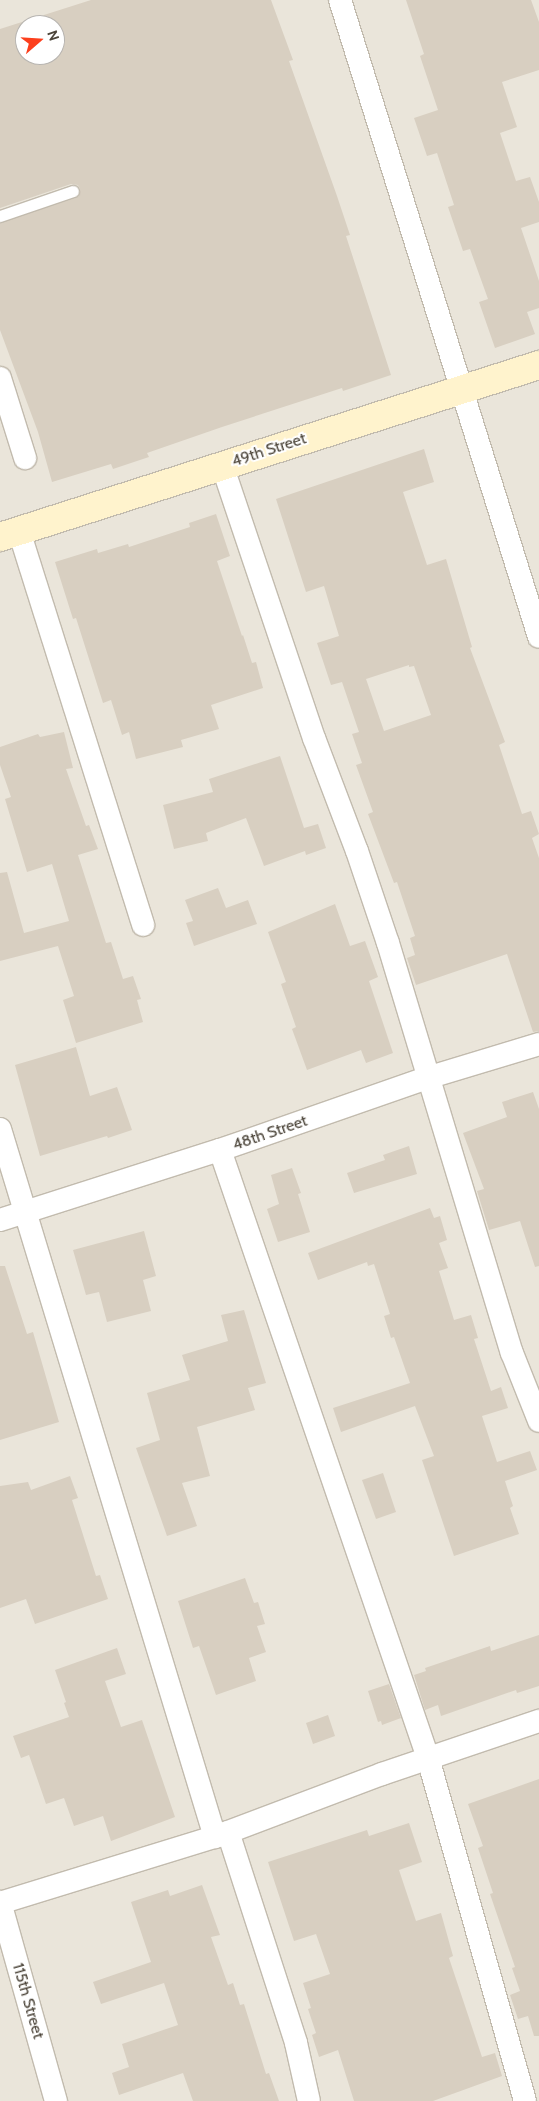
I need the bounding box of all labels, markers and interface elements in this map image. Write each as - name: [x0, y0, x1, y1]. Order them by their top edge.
- north arrow: [15, 15, 65, 65]
- text: N: [43, 28, 63, 43]
- street label: 49th Street: [229, 429, 309, 471]
- street label: 48th Street: [230, 1111, 310, 1155]
- street label: 115th Street: [8, 1961, 48, 2041]

